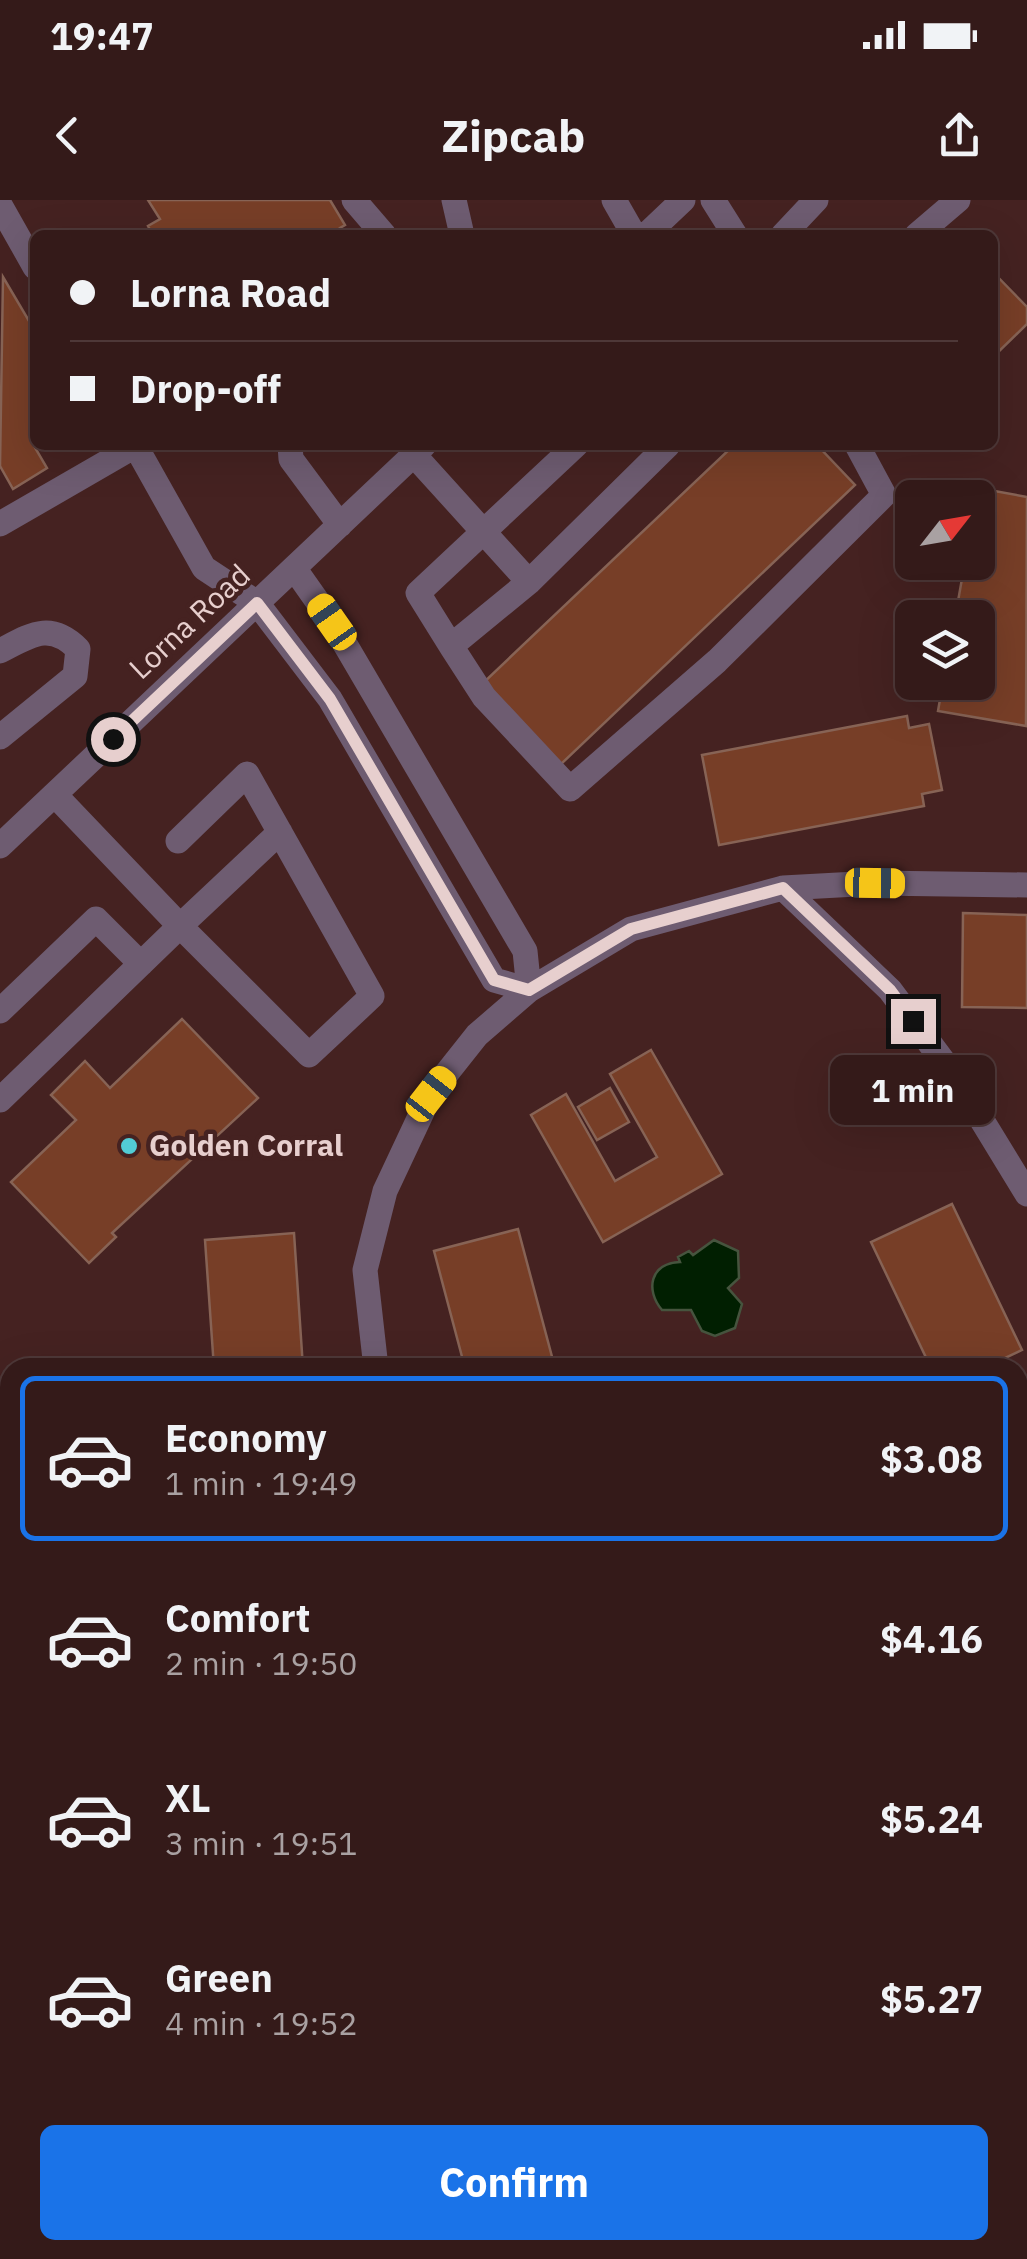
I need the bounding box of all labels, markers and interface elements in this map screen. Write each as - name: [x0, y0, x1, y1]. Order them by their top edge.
- text: 19:47: [50, 11, 154, 60]
- text: Zipcab: [442, 106, 585, 164]
- icon: back: [40, 108, 95, 163]
- icon: share: [932, 108, 987, 163]
- text: Lorna Road: [130, 268, 331, 317]
- text: Drop-off: [130, 364, 281, 413]
- north arrow: [895, 480, 995, 580]
- map controls: [895, 480, 995, 700]
- street label: Lorna Road: [120, 555, 258, 687]
- car: [303, 589, 361, 655]
- button: layers: [895, 600, 995, 700]
- route start: [91, 717, 136, 762]
- car: [845, 867, 905, 899]
- route end: [891, 999, 936, 1044]
- callout: 1 min: [830, 1056, 996, 1126]
- car: [401, 1061, 461, 1127]
- text: 1 min: [871, 1069, 954, 1111]
- place label: Golden Corral: [149, 1125, 343, 1164]
- marker: Golden Corral: [118, 1135, 140, 1157]
- text: Economy: [165, 1413, 327, 1462]
- icon: car: [45, 1414, 135, 1504]
- text: $3.08: [880, 1434, 983, 1483]
- text: 1 min · 19:49: [165, 1462, 358, 1504]
- text: Comfort: [165, 1593, 310, 1642]
- icon: car: [45, 1594, 135, 1684]
- text: $4.16: [880, 1614, 983, 1663]
- text: 2 min · 19:50: [165, 1642, 358, 1684]
- text: XL: [165, 1773, 211, 1822]
- icon: car: [45, 1774, 135, 1864]
- text: $5.24: [880, 1794, 983, 1843]
- text: 3 min · 19:51: [165, 1822, 358, 1864]
- text: Green: [165, 1953, 273, 2002]
- icon: car: [45, 1954, 135, 2044]
- text: $5.27: [880, 1974, 983, 2023]
- text: 4 min · 19:52: [165, 2002, 358, 2044]
- button: Confirm: [40, 2125, 988, 2240]

